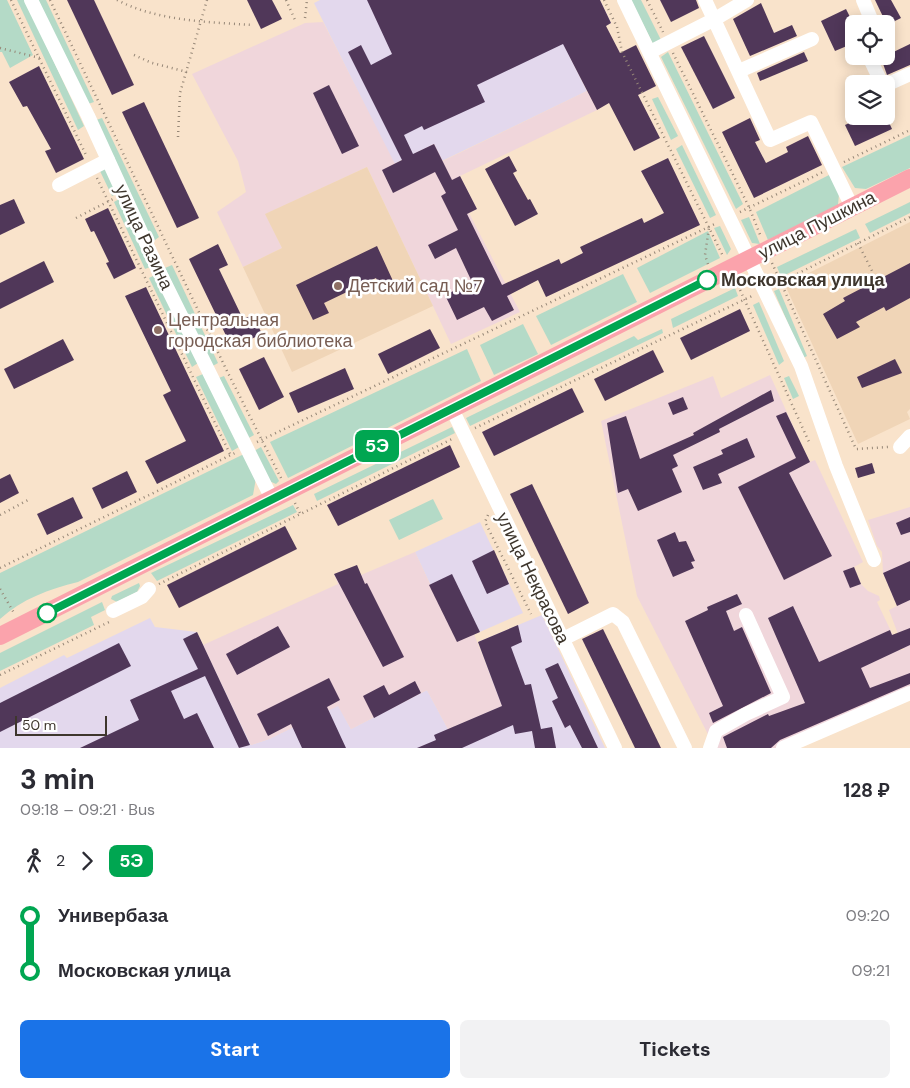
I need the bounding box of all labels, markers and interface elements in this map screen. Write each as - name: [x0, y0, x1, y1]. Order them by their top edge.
- map controls: [845, 15, 895, 125]
- button: locate: [845, 15, 895, 65]
- button: layers: [845, 75, 895, 125]
- street label: улица Разина: [109, 180, 179, 295]
- street label: улица Пушкина: [754, 185, 881, 265]
- place label: Московская улица: [721, 268, 885, 292]
- marker: Московская улица: [697, 270, 717, 290]
- place label: Детский сад №7: [348, 274, 483, 298]
- marker: Детский сад №7: [332, 280, 344, 292]
- place label: Центральная городская библиотека: [168, 308, 353, 353]
- marker: Центральная городская библиотека: [152, 324, 164, 336]
- line badge: 5Э: [354, 430, 400, 462]
- text: 5Э: [365, 434, 389, 458]
- street label: улица Некрасова: [491, 508, 576, 649]
- unlabelled marker: [37, 603, 57, 623]
- scale bar: [15, 713, 108, 736]
- text: 50 m: [22, 716, 56, 734]
- text: 3 min: [20, 761, 95, 798]
- text: 128 ₽: [843, 778, 890, 803]
- text: 09:18 – 09:21 · Bus: [20, 799, 155, 820]
- icon: walk: [20, 847, 48, 875]
- icon: forward: [73, 847, 101, 875]
- text: 5Э: [119, 849, 143, 873]
- text: 2: [56, 850, 65, 871]
- text: Универбаза: [58, 903, 168, 928]
- text: 09:20: [846, 905, 890, 926]
- text: Московская улица: [58, 958, 231, 983]
- text: 09:21: [852, 960, 890, 981]
- button: Start: [20, 1020, 450, 1078]
- button: Tickets: [460, 1020, 890, 1078]

